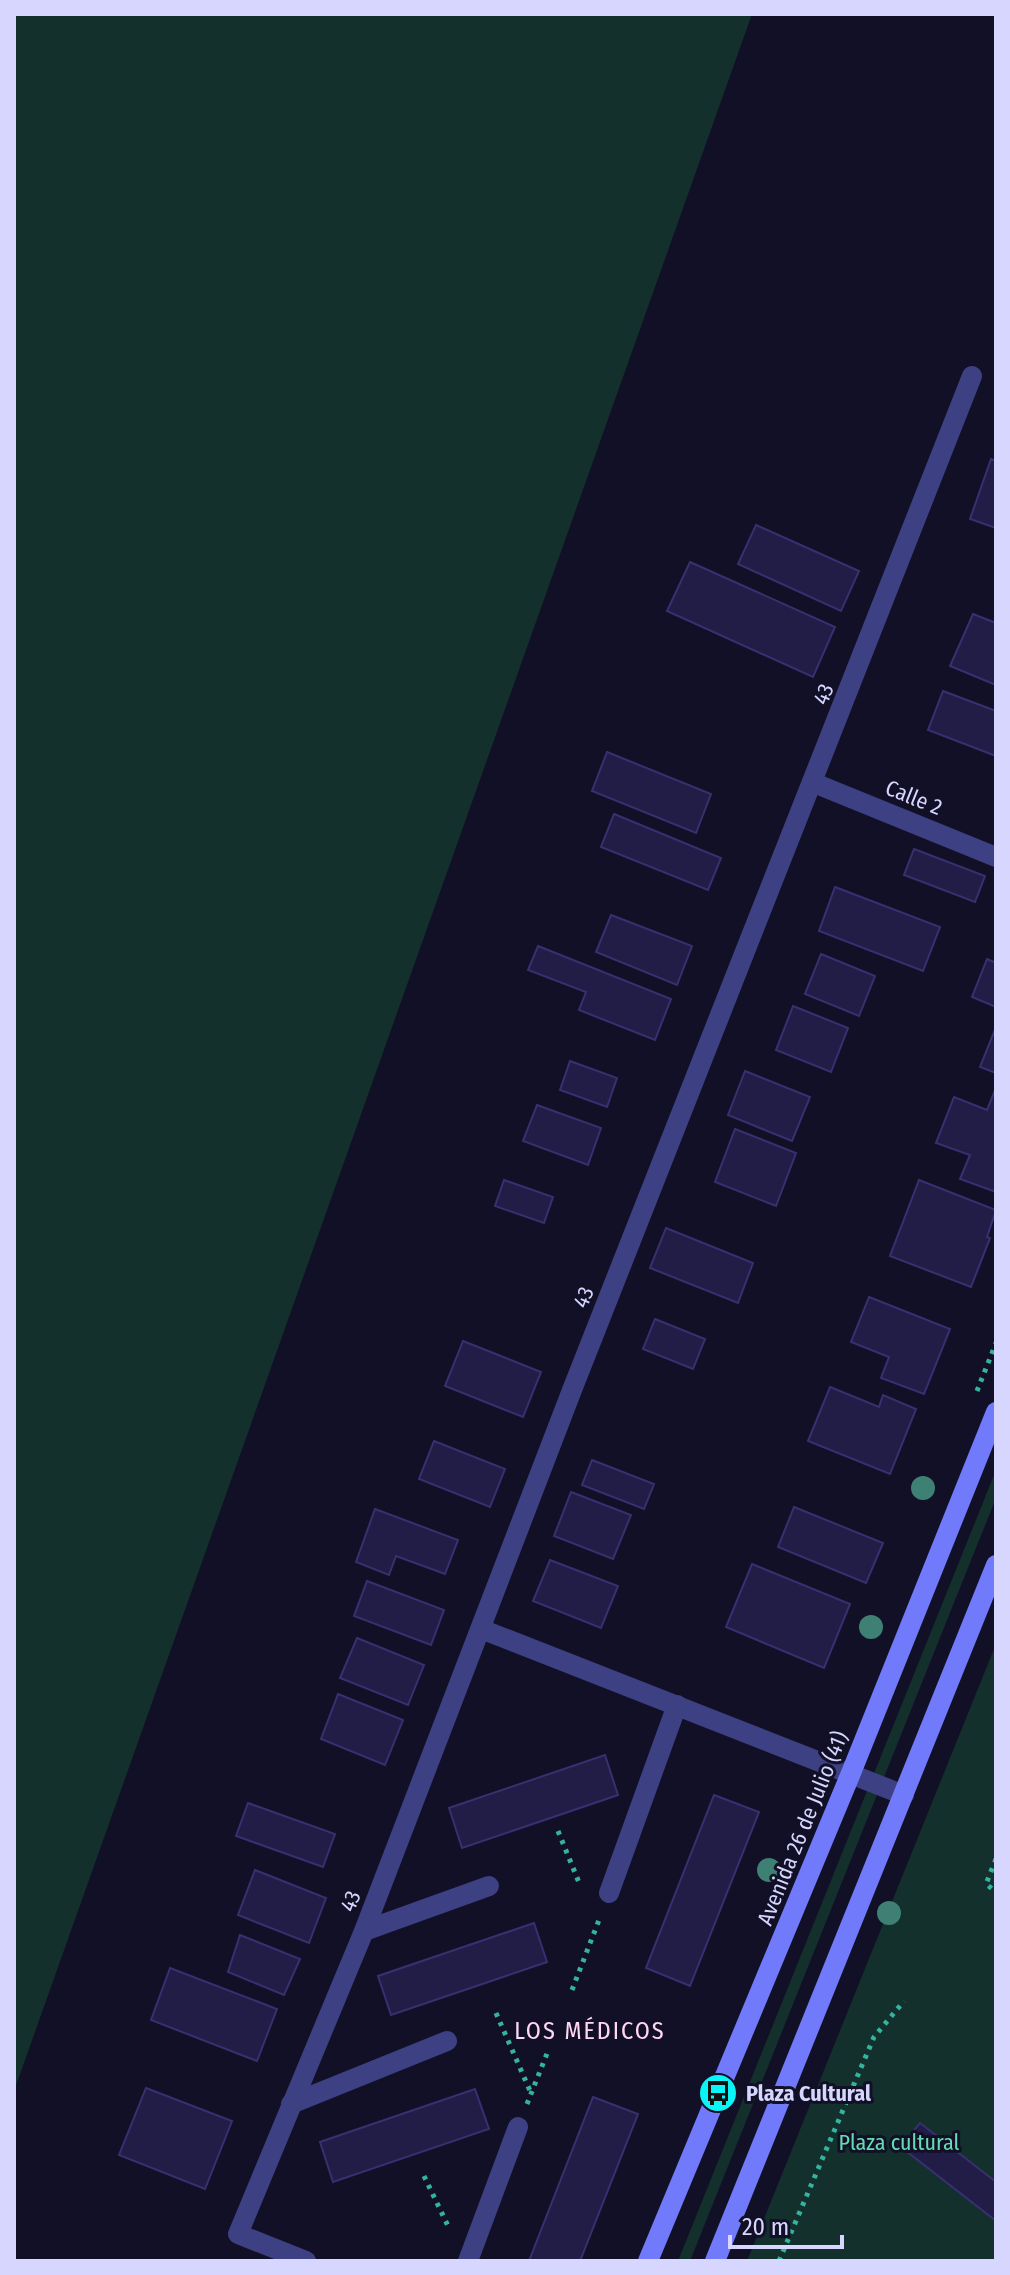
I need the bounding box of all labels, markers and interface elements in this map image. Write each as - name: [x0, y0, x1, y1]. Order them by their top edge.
- street label: 43: [807, 680, 840, 708]
- street label: Calle 2: [882, 774, 946, 821]
- street label: 43: [567, 1283, 600, 1312]
- street label: Avenida 26 de Julio (41): [751, 1727, 854, 1929]
- street label: 43: [334, 1887, 367, 1915]
- district label: LOS MÉDICOS: [514, 2016, 666, 2045]
- bus stop icon: Plaza Cultural: [697, 2072, 739, 2114]
- place label: Plaza Cultural: [746, 2080, 872, 2107]
- park label: Plaza cultural: [839, 2129, 960, 2156]
- scale bar: [730, 2199, 842, 2249]
- text: 20 m: [742, 2213, 789, 2241]

